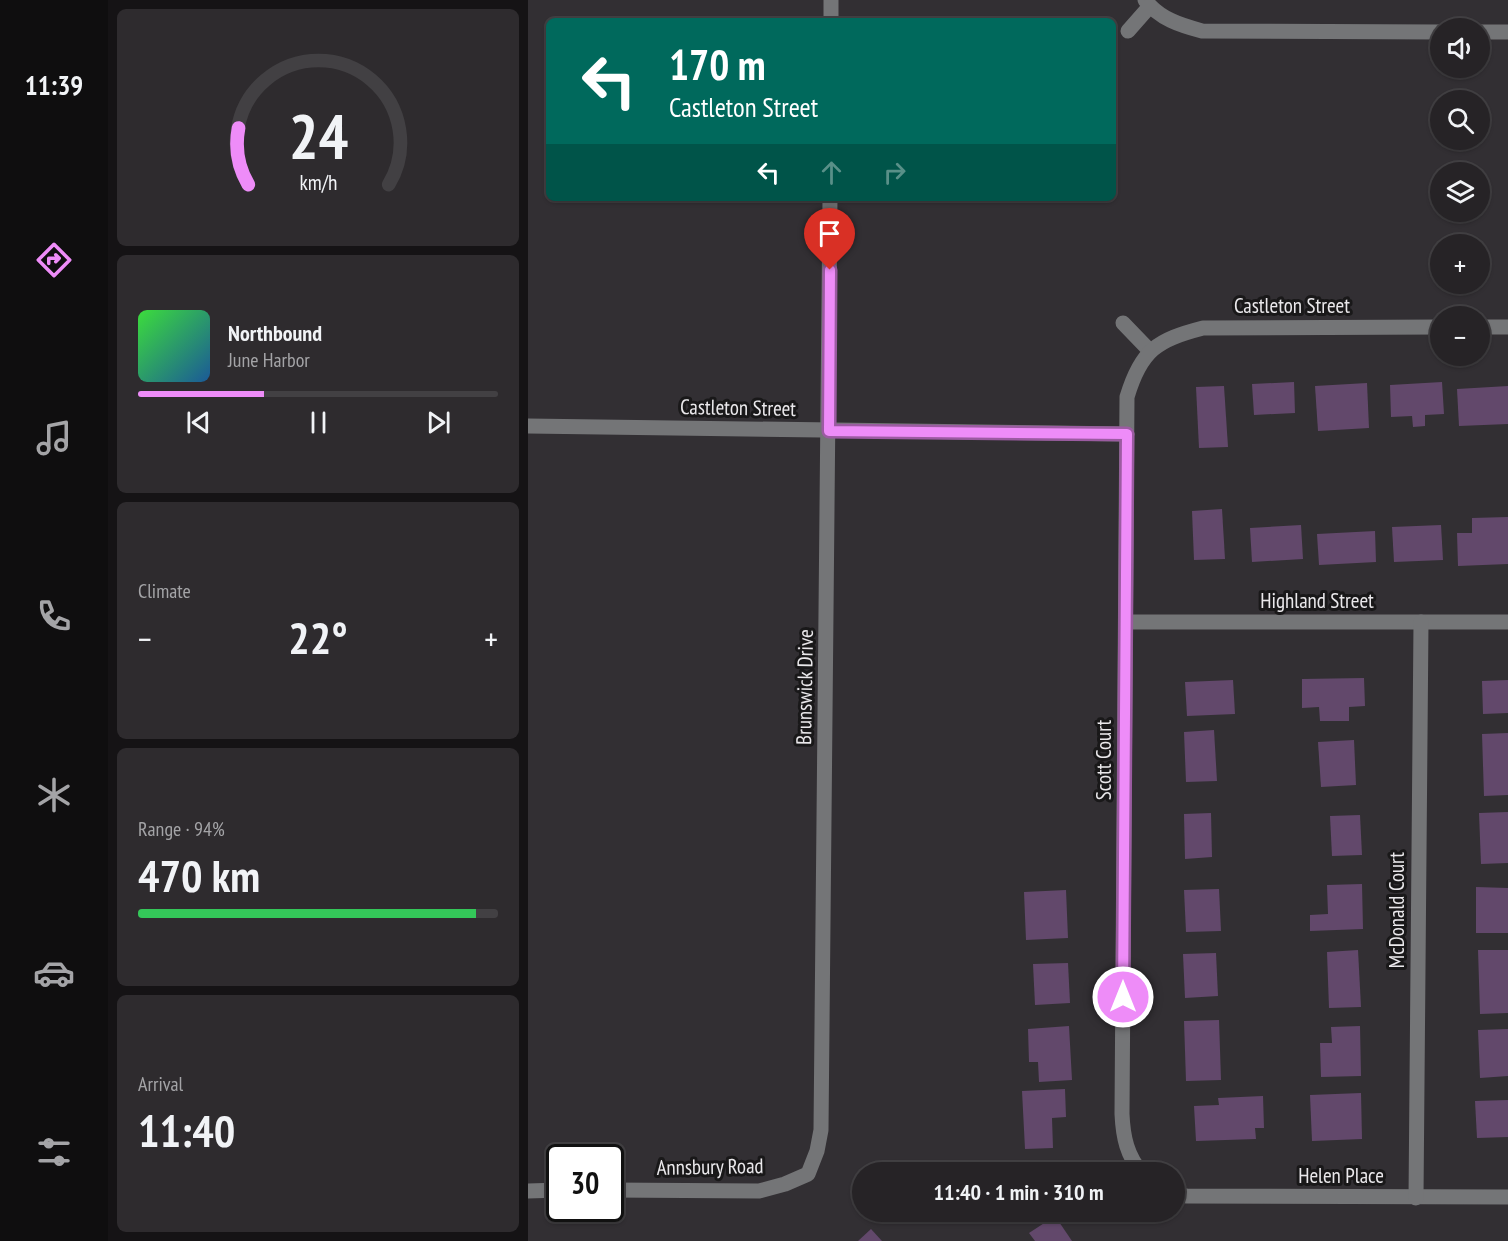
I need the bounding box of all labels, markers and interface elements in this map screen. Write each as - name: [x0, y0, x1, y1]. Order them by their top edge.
- map controls: [1430, 18, 1490, 366]
- button: sound: [1430, 18, 1490, 78]
- text: 170 m: [669, 37, 766, 92]
- icon: left: [570, 42, 648, 120]
- text: 11:39: [25, 68, 83, 102]
- text: Castleton Street: [669, 90, 818, 124]
- button: search: [1430, 90, 1490, 150]
- text: 24: [288, 95, 348, 176]
- icon: left: [752, 156, 785, 189]
- icon: ahead: [815, 156, 848, 189]
- icon: right: [878, 156, 911, 189]
- button: layers: [1430, 162, 1490, 222]
- text: km/h: [299, 168, 337, 196]
- pin: [804, 208, 855, 270]
- icon: arrive: [813, 217, 846, 250]
- button: +: [1430, 234, 1490, 294]
- icon: directions: [33, 239, 75, 281]
- street label: Castleton Street: [1234, 292, 1350, 319]
- button: −: [1430, 306, 1490, 366]
- text: Northbound: [228, 319, 322, 347]
- text: June Harbor: [228, 347, 310, 373]
- street label: Castleton Street: [680, 393, 796, 422]
- icon: previous: [182, 406, 215, 439]
- icon: pause: [302, 406, 335, 439]
- icon: next: [422, 406, 455, 439]
- icon: music: [33, 417, 75, 459]
- text: Climate: [138, 578, 191, 604]
- street label: Highland Street: [1260, 587, 1374, 614]
- icon: phone: [33, 595, 75, 637]
- text: 22°: [288, 608, 348, 666]
- text: −: [138, 617, 152, 660]
- text: +: [484, 617, 498, 660]
- street label: Brunswick Drive: [790, 629, 819, 745]
- street label: Scott Court: [1090, 720, 1117, 800]
- icon: climate: [33, 774, 75, 816]
- text: Range · 94%: [138, 816, 225, 842]
- text: 470 km: [138, 846, 260, 904]
- street label: McDonald Court: [1383, 852, 1410, 968]
- icon: car: [33, 952, 75, 994]
- position arrow: [1091, 965, 1155, 1029]
- text: Arrival: [138, 1071, 183, 1097]
- text: 11:40: [138, 1101, 235, 1159]
- icon: filters: [33, 1131, 75, 1173]
- speed limit sign: 30: [546, 1144, 624, 1222]
- street label: Annsbury Road: [656, 1152, 764, 1181]
- street label: Helen Place: [1298, 1162, 1384, 1189]
- text: 11:40 · 1 min · 310 m: [933, 1178, 1104, 1206]

